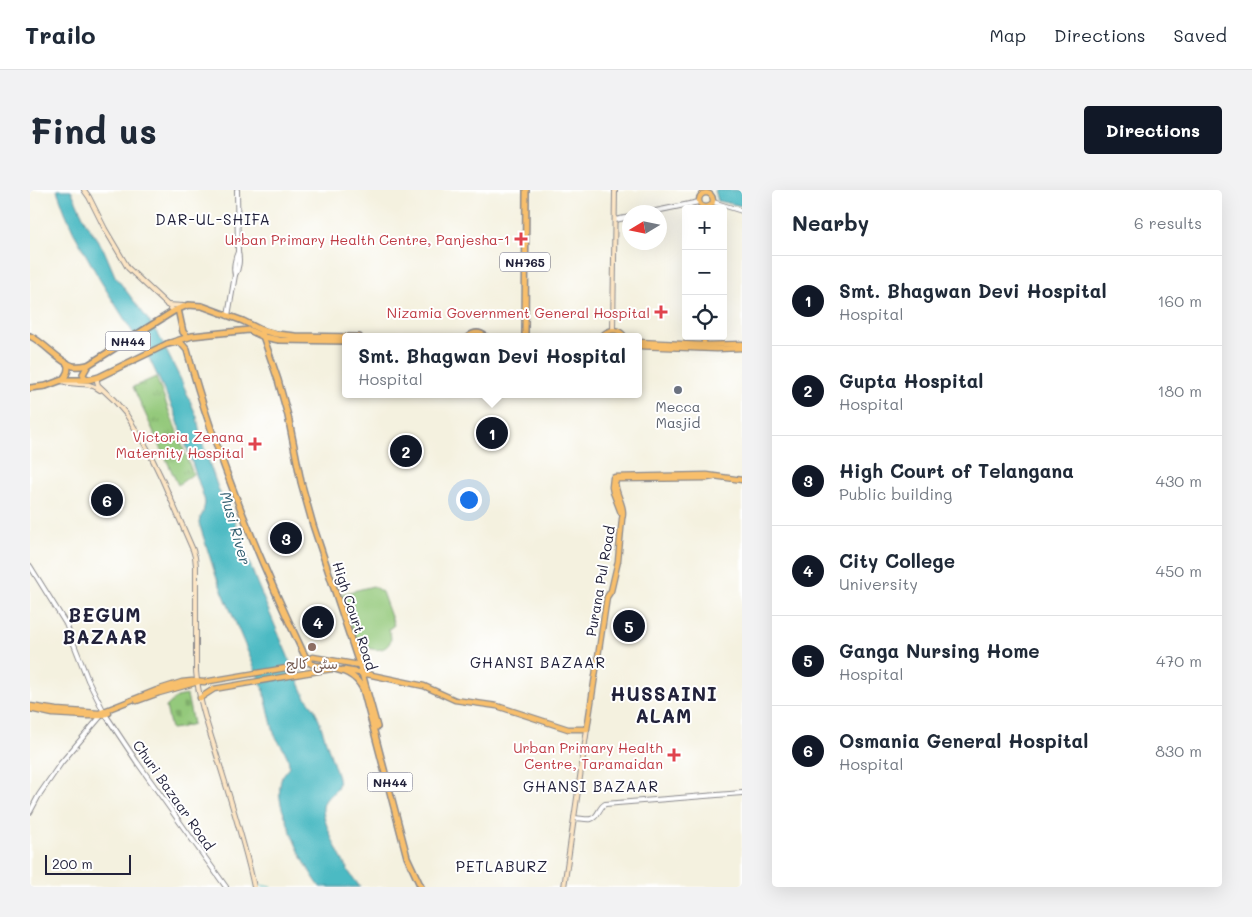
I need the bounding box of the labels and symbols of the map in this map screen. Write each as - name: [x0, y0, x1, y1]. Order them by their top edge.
- north arrow: [622, 205, 667, 250]
- district label: DAR-UL-SHIFA: [155, 209, 271, 229]
- place label: Urban Primary Health Centre, Panjesha-1: [225, 230, 510, 249]
- marker: Urban Primary Health Centre, Panjesha-1: [514, 232, 528, 246]
- road number: NH765: [500, 252, 550, 272]
- place label: Nizamia Government General Hospital: [387, 303, 650, 322]
- marker: Nizamia Government General Hospital: [654, 305, 668, 319]
- road number: NH44: [106, 332, 150, 350]
- marker: Mecca Masjid: [672, 384, 684, 396]
- place label: Mecca Masjid: [655, 397, 701, 432]
- pin: 1: [476, 414, 508, 452]
- place label: Victoria Zenana Maternity Hospital: [116, 427, 244, 462]
- pin: 2: [390, 432, 422, 470]
- marker: Victoria Zenana Maternity Hospital: [248, 437, 262, 451]
- pin: 6: [91, 481, 123, 519]
- your location: [456, 487, 482, 513]
- water label: Musi River: [216, 489, 256, 568]
- pin: 3: [270, 519, 302, 557]
- street label: Purana Pul Road: [581, 524, 619, 638]
- street label: High Court Road: [328, 559, 382, 673]
- district label: BEGUM BAZAAR: [62, 602, 148, 649]
- pin: 4: [302, 603, 334, 641]
- pin: 5: [613, 607, 645, 645]
- marker: سٹی کالج: [306, 641, 318, 653]
- district label: GHANSI BAZAAR: [470, 652, 606, 672]
- place label: سٹی کالج: [286, 654, 338, 674]
- district label: HUSSAINI ALAM: [610, 681, 718, 728]
- street label: Churi Bazaar Road: [129, 736, 219, 854]
- place label: Urban Primary Health Centre, Taramaidan: [513, 738, 663, 773]
- marker: Urban Primary Health Centre, Taramaidan: [667, 748, 681, 762]
- road number: NH44: [368, 772, 412, 792]
- district label: GHANSI BAZAAR: [523, 776, 659, 796]
- scale bar: [45, 852, 131, 875]
- district label: PETLABURZ: [456, 856, 548, 876]

